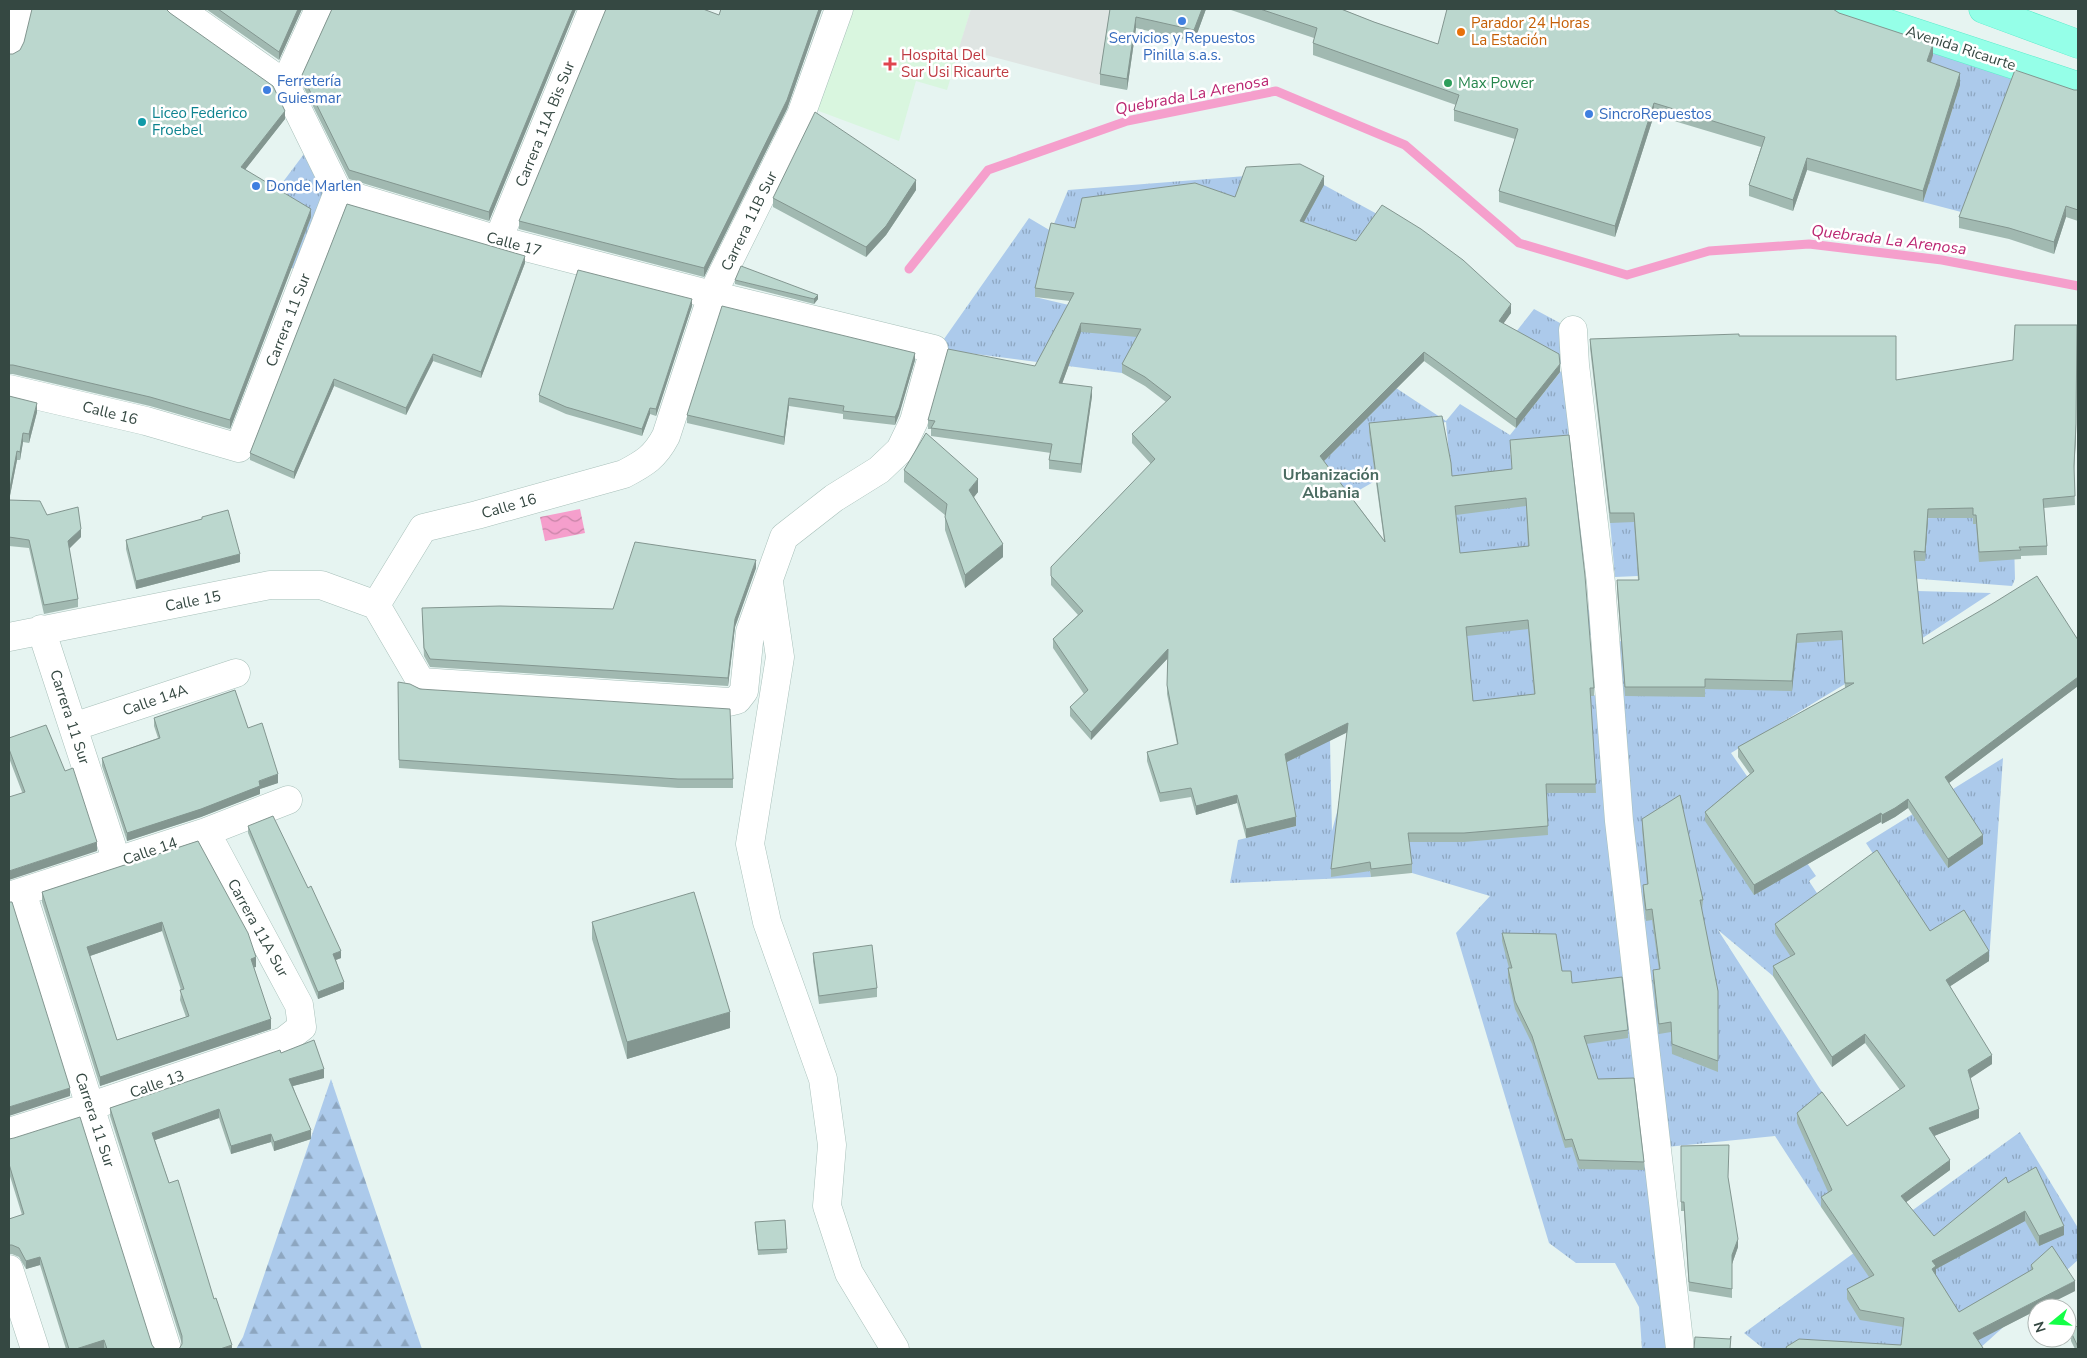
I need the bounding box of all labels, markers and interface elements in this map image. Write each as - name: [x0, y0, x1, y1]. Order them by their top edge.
- place label: Parador 24 Horas La Estación: [1471, 13, 1590, 50]
- marker: Servicios y Repuestos Pinilla s.a.s.: [1176, 15, 1188, 27]
- street label: Avenida Ricaurte: [1904, 21, 2018, 75]
- marker: Parador 24 Horas La Estación: [1455, 26, 1467, 38]
- place label: Servicios y Repuestos Pinilla s.a.s.: [1109, 28, 1255, 65]
- place label: Hospital Del Sur Usi Ricaurte: [901, 45, 1009, 82]
- marker: Hospital Del Sur Usi Ricaurte: [883, 57, 897, 71]
- street label: Carrera 11A Bis Sur: [511, 58, 580, 190]
- water label: Quebrada La Arenosa: [1113, 69, 1271, 121]
- place label: Ferretería Guiesmar: [277, 71, 342, 108]
- place label: Max Power: [1458, 73, 1534, 93]
- marker: Max Power: [1442, 77, 1454, 89]
- marker: Ferretería Guiesmar: [261, 84, 273, 96]
- place label: Liceo Federico Froebel: [152, 103, 247, 140]
- place label: SincroRepuestos: [1599, 104, 1712, 124]
- marker: SincroRepuestos: [1583, 108, 1595, 120]
- marker: Liceo Federico Froebel: [136, 116, 148, 128]
- street label: Carrera 11B Sur: [716, 167, 782, 274]
- place label: Donde Marlen: [266, 176, 362, 196]
- marker: Donde Marlen: [250, 180, 262, 192]
- water label: Quebrada La Arenosa: [1810, 220, 1968, 260]
- street label: Calle 17: [484, 227, 544, 261]
- street label: Carrera 11 Sur: [261, 270, 315, 370]
- street label: Calle 16: [80, 396, 140, 430]
- district label: Urbanización Albania: [1283, 464, 1379, 504]
- street label: Calle 16: [479, 489, 539, 523]
- street label: Calle 15: [163, 586, 223, 616]
- street label: Carrera 11 Sur: [45, 667, 95, 767]
- street label: Calle 14A: [120, 680, 190, 720]
- street label: Calle 14: [120, 832, 180, 870]
- street label: Carrera 11A Sur: [223, 875, 294, 981]
- street label: Calle 13: [127, 1065, 187, 1103]
- street label: Carrera 11 Sur: [70, 1070, 120, 1170]
- north arrow: [2027, 1298, 2077, 1348]
- text: N: [2029, 1319, 2051, 1335]

